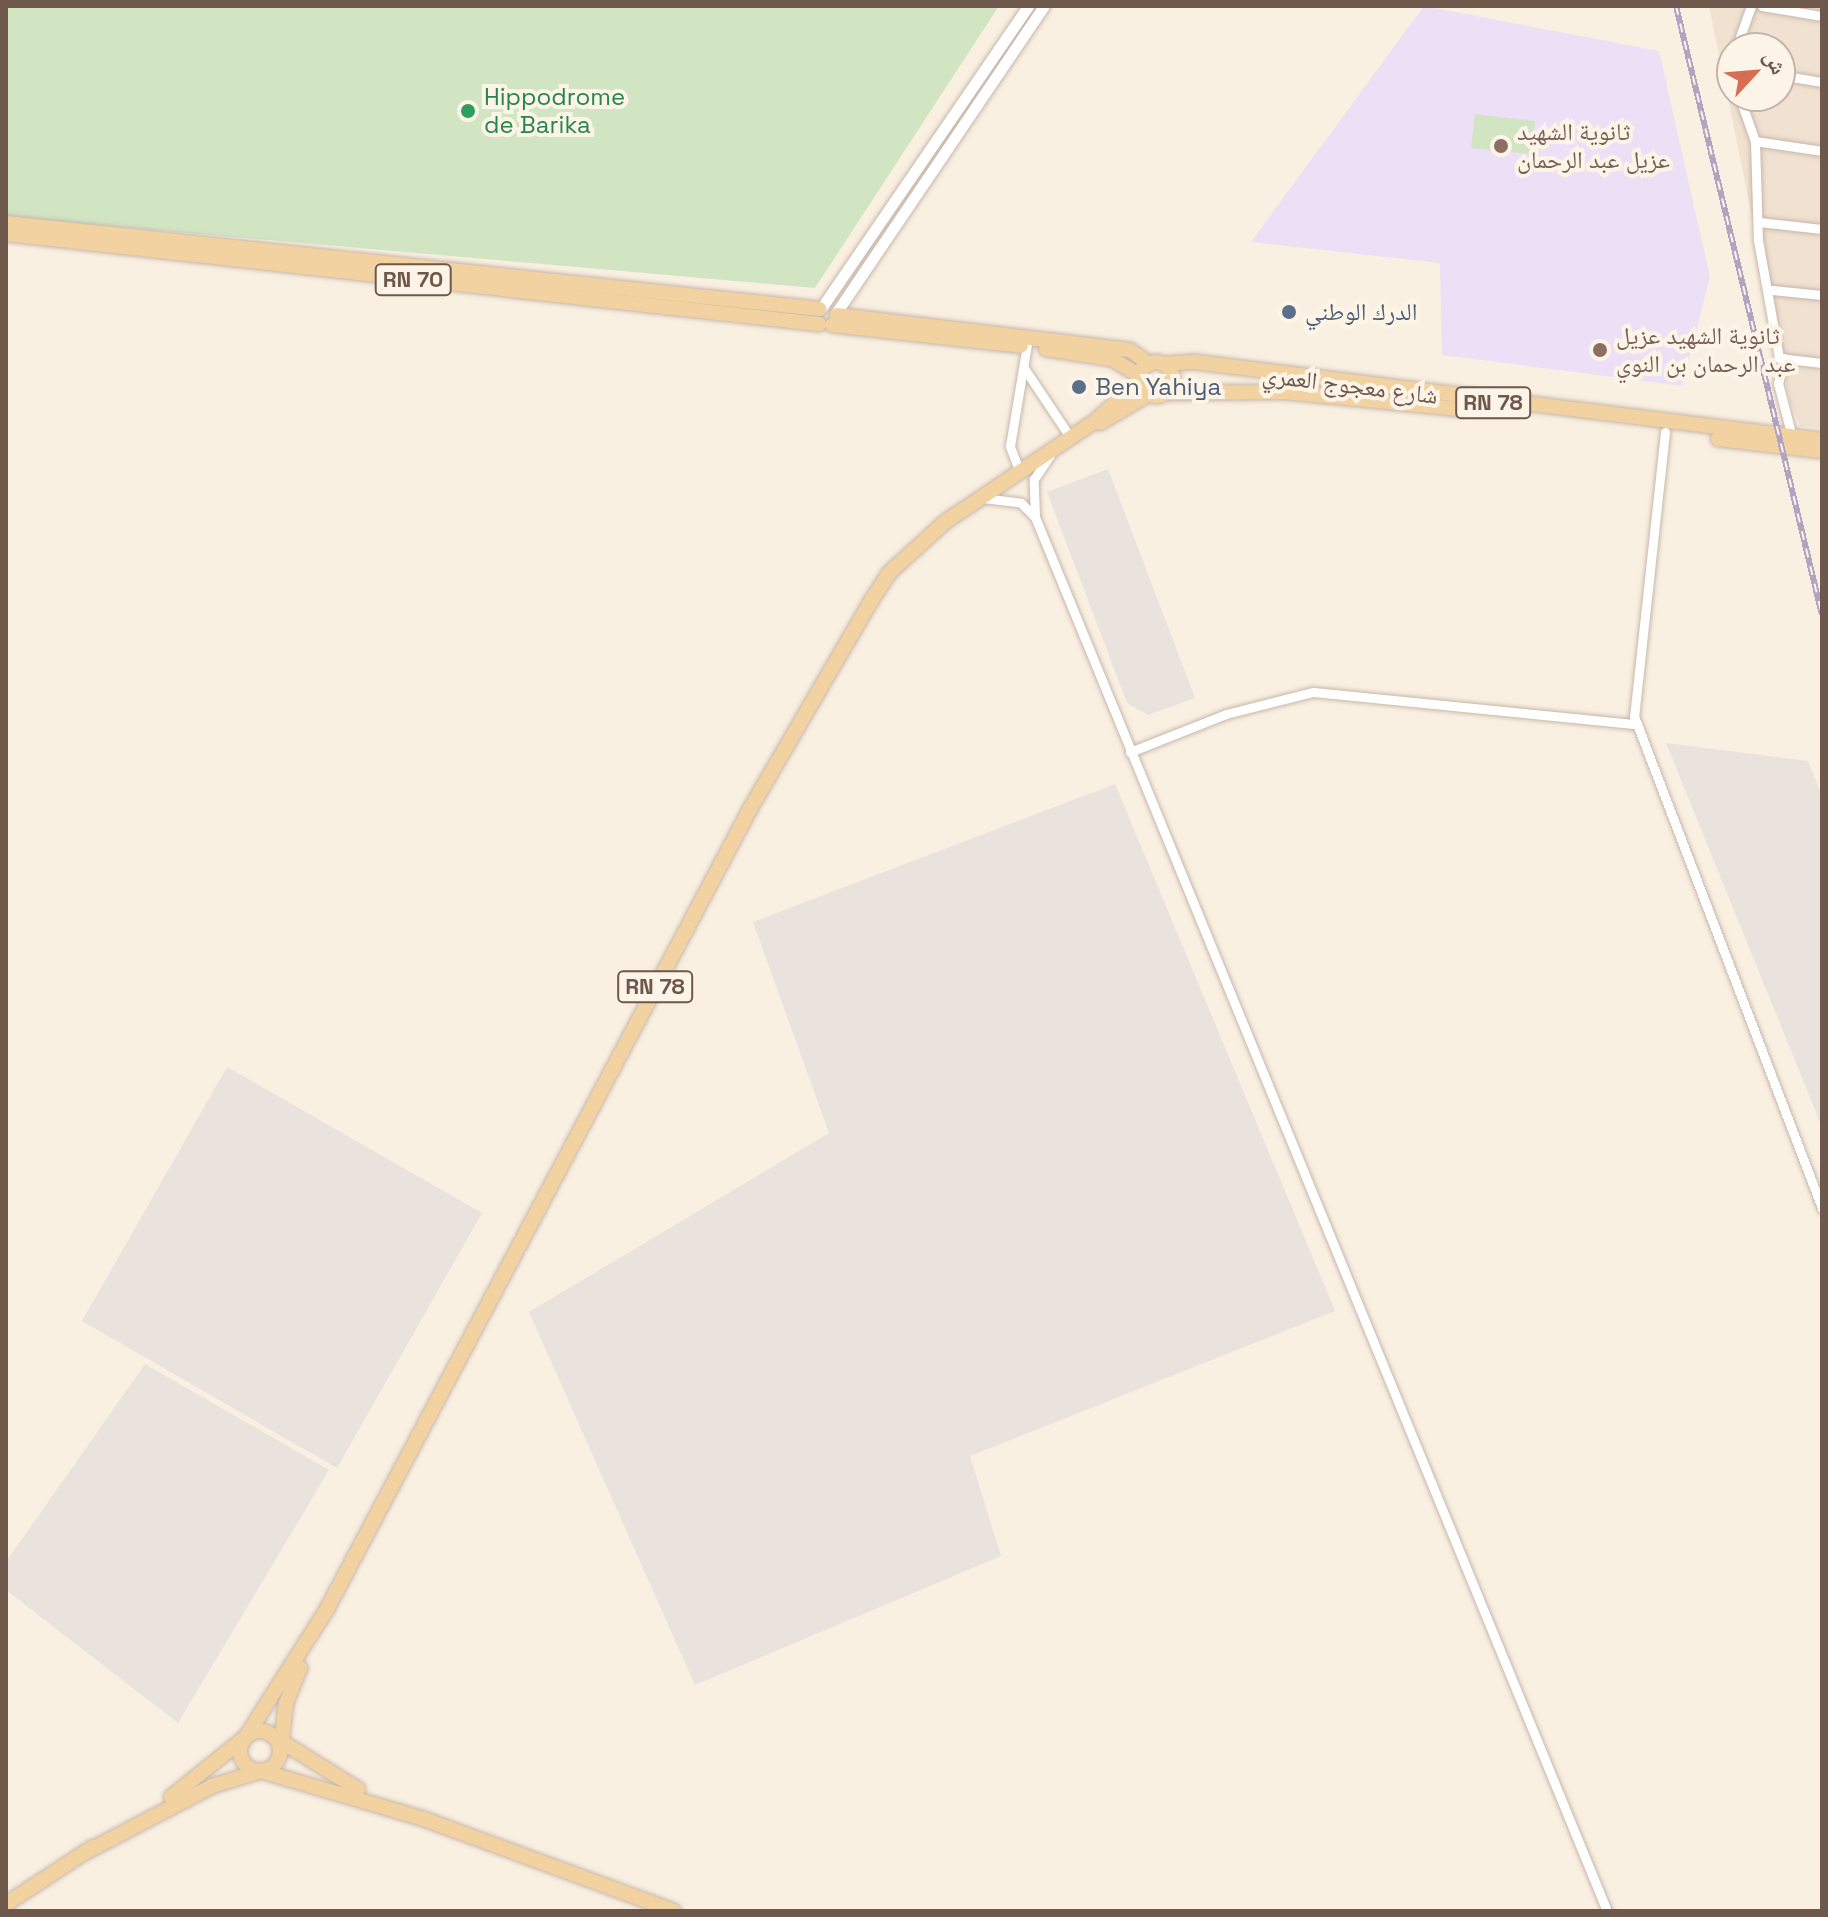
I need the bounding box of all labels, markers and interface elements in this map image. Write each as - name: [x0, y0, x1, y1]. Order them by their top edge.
- north arrow: [1716, 32, 1796, 112]
- text: ش: [1758, 46, 1793, 79]
- place label: Hippodrome de Barika: [484, 83, 625, 139]
- marker: Hippodrome de Barika: [459, 102, 477, 120]
- place label: ثانوية الشهيد عزيل عبد الرحمان: [1517, 118, 1670, 174]
- marker: ثانوية الشهيد عزيل عبد الرحمان: [1492, 137, 1510, 155]
- road number: RN 70: [373, 262, 453, 298]
- place label: الدرك الوطني: [1305, 298, 1417, 326]
- marker: الدرك الوطني: [1280, 303, 1298, 321]
- place label: ثانوية الشهيد عزيل عبد الرحمان بن النوي: [1616, 322, 1795, 378]
- marker: ثانوية الشهيد عزيل عبد الرحمان بن النوي: [1591, 341, 1609, 359]
- street label: شارع معجوج العمري: [1261, 360, 1439, 410]
- place label: Ben Yahiya: [1095, 373, 1222, 401]
- marker: Ben Yahiya: [1070, 378, 1088, 396]
- road number: RN 78: [1455, 385, 1531, 421]
- road number: RN 78: [617, 969, 693, 1005]

